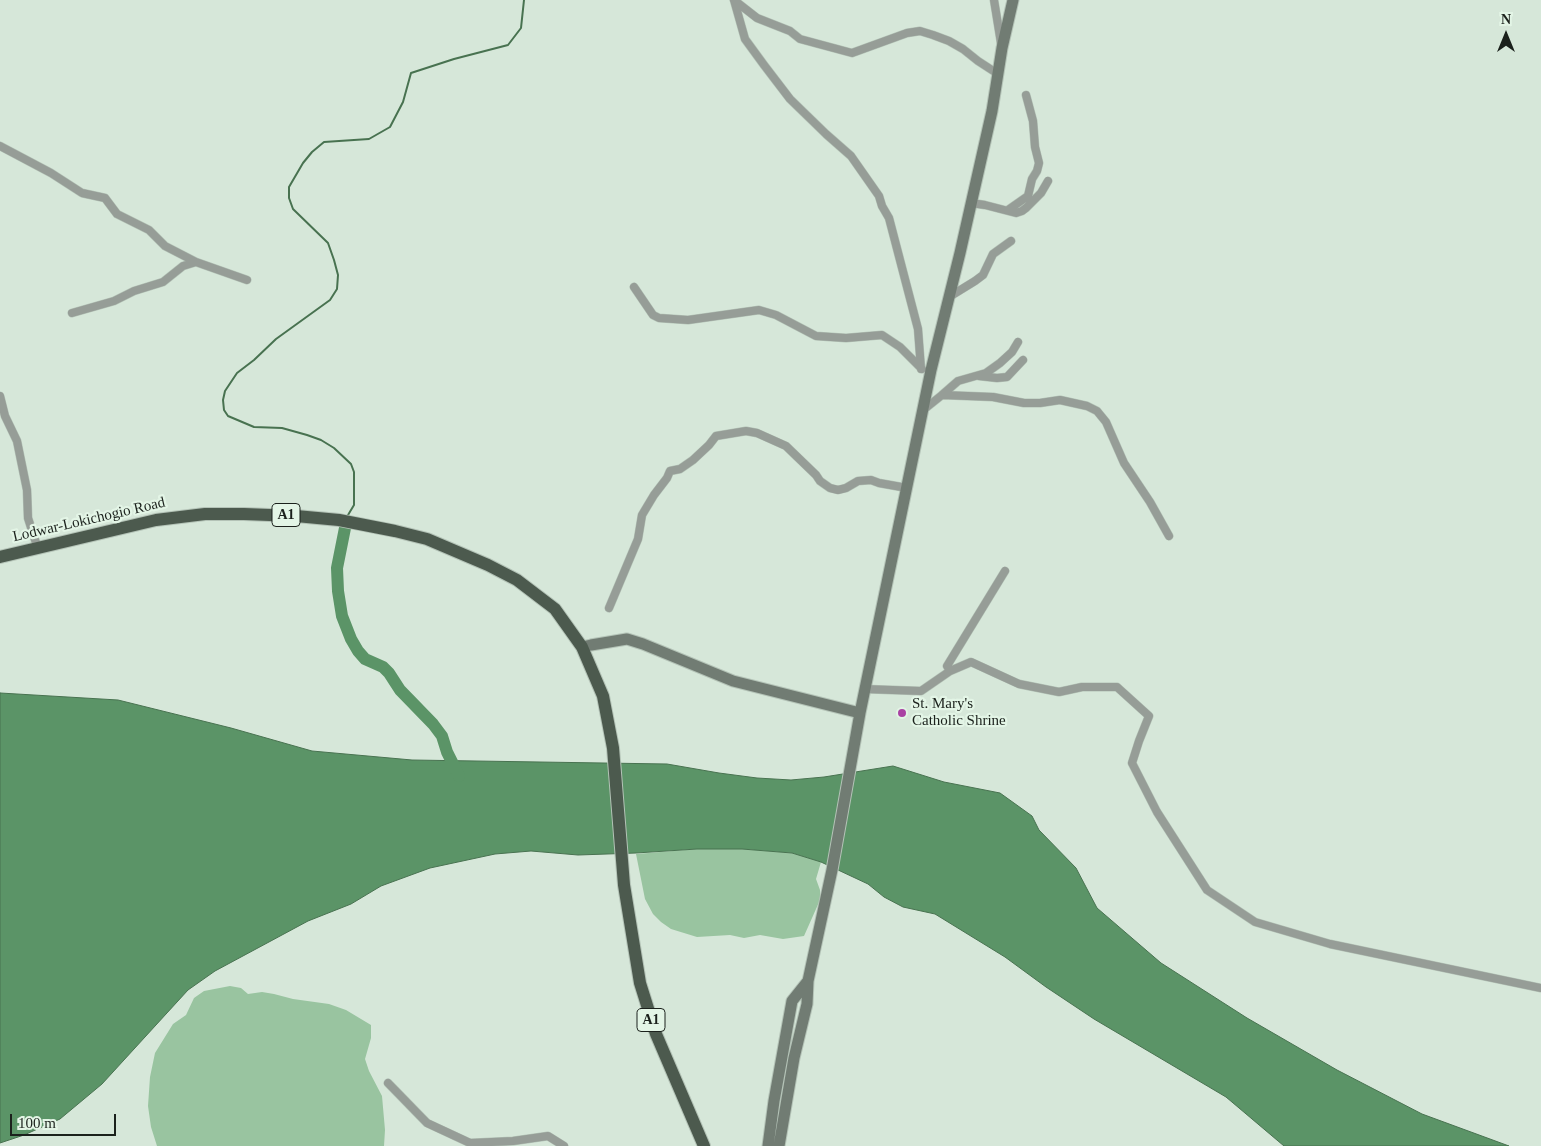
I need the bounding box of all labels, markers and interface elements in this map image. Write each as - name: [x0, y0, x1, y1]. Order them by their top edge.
- north arrow: [1481, 10, 1531, 60]
- text: N: [1501, 12, 1511, 27]
- street label: Lodwar-Lokichogio Road: [11, 494, 167, 546]
- road number: A1: [272, 504, 300, 526]
- place label: St. Mary's Catholic Shrine: [912, 695, 1006, 730]
- marker: St. Mary's Catholic Shrine: [896, 707, 908, 719]
- road number: A1: [637, 1008, 665, 1032]
- scale bar: [12, 1104, 119, 1136]
- text: 100 m: [18, 1115, 56, 1131]

